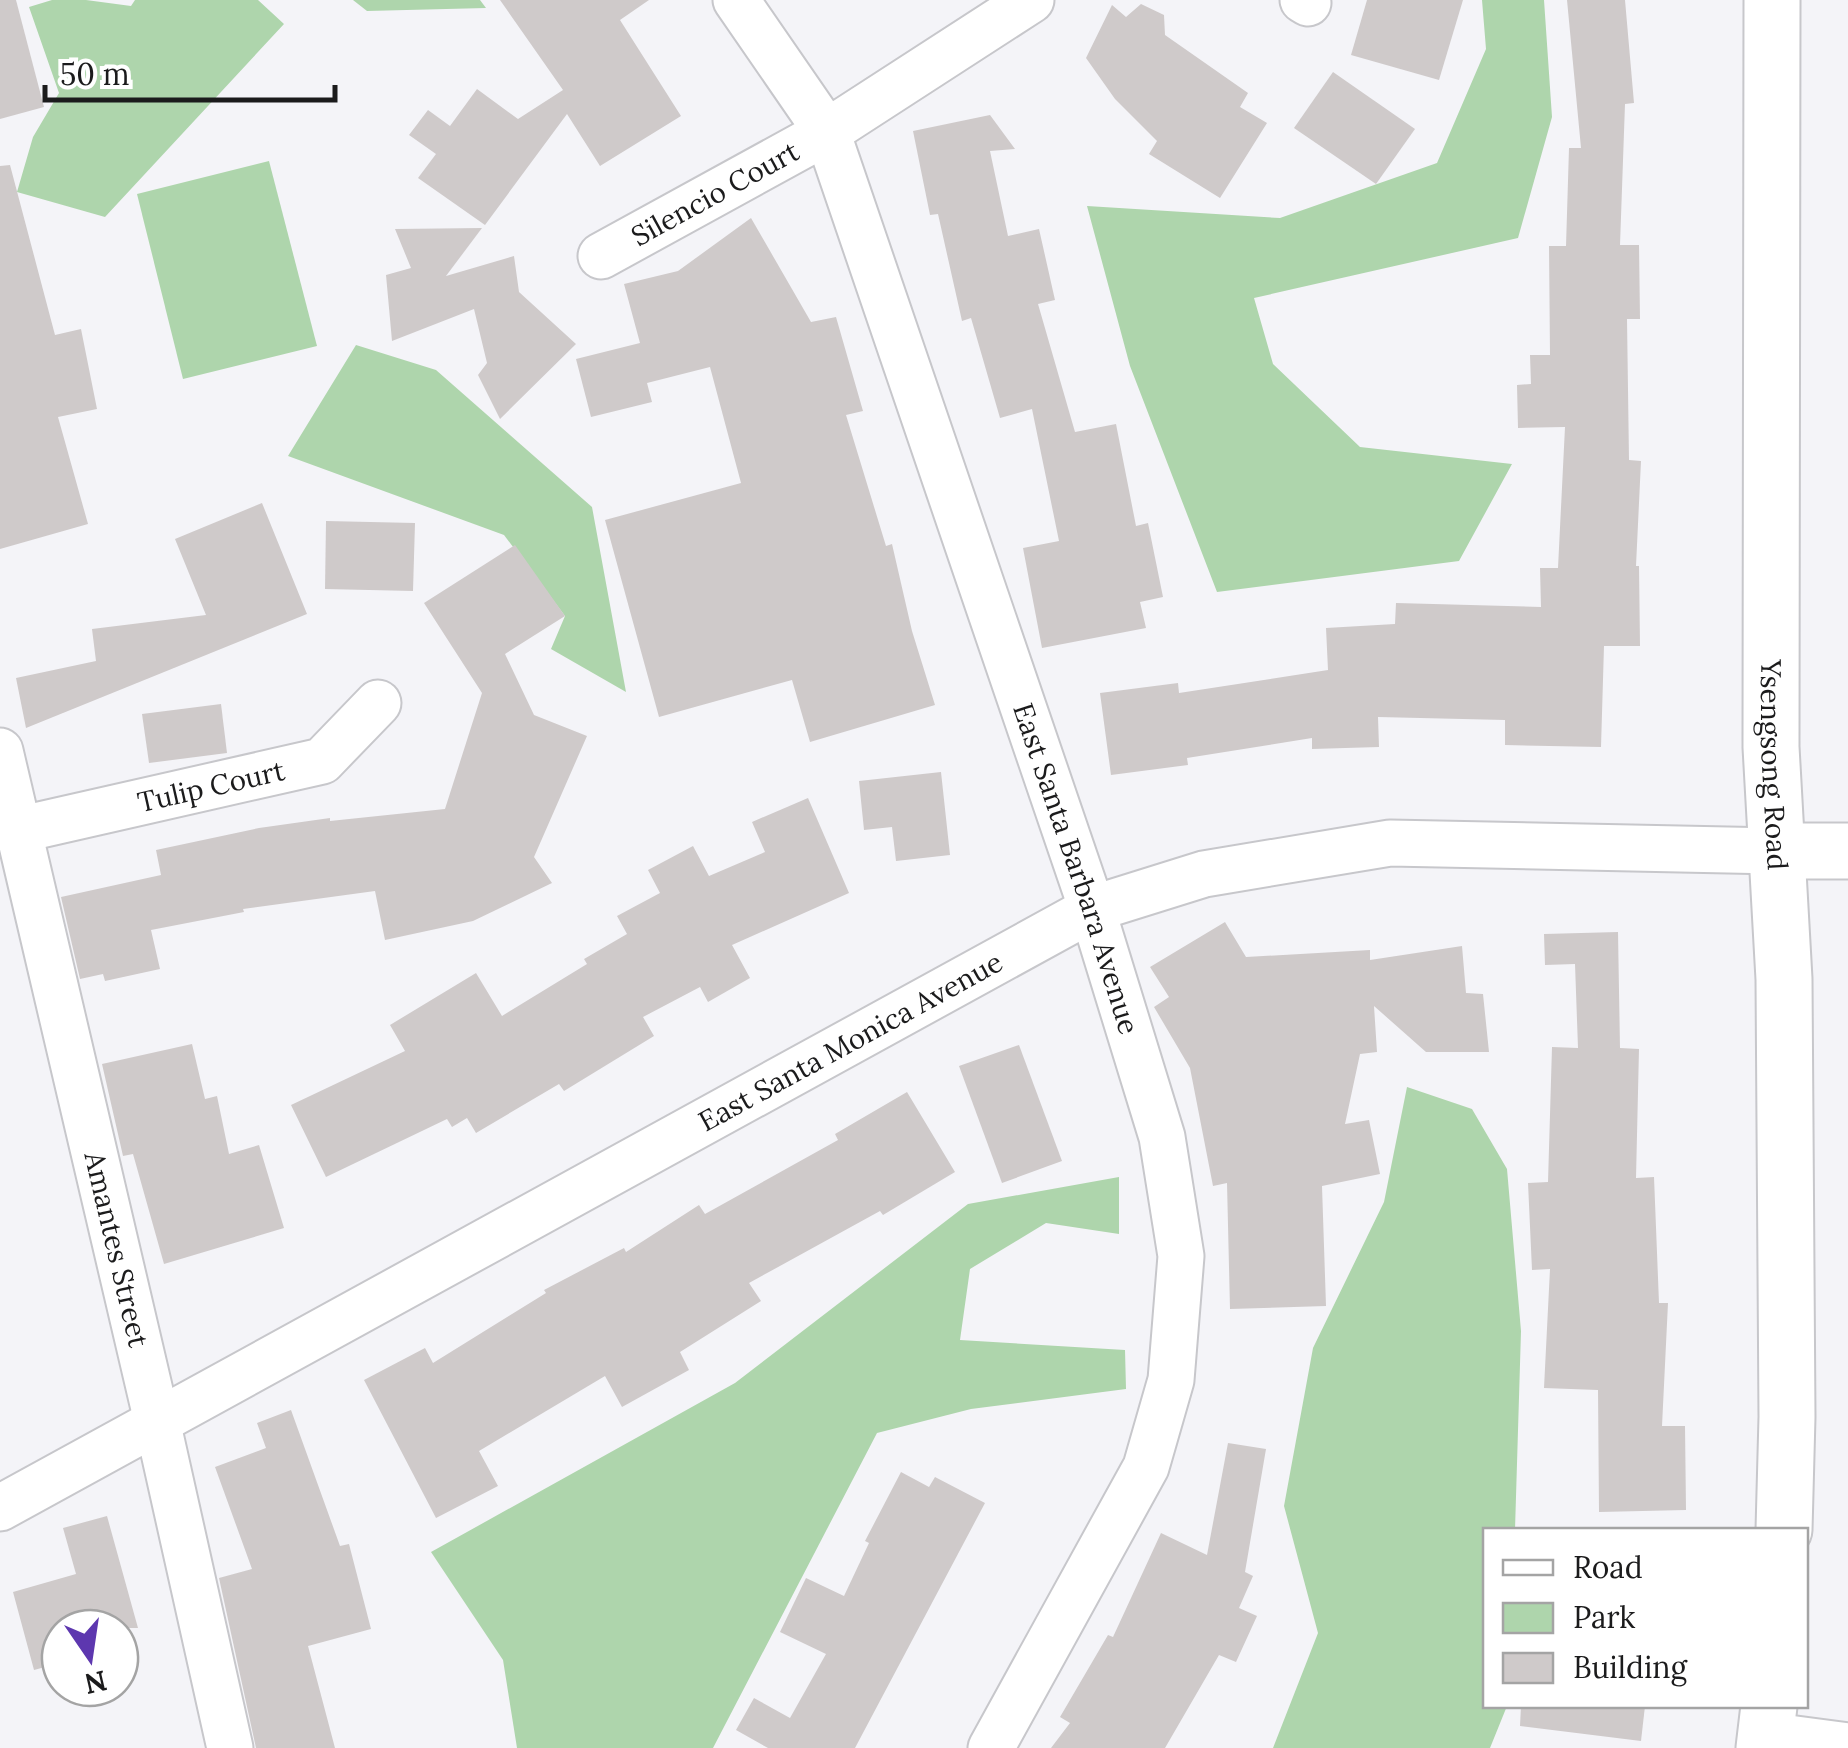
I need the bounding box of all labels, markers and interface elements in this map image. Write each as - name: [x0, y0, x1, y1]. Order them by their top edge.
- scale bar: [45, 40, 335, 102]
- text: 50 m: [60, 55, 130, 93]
- street label: Silencio Court: [625, 133, 805, 254]
- street label: Ysengsong Road: [1753, 659, 1796, 871]
- street label: East Santa Barbara Avenue: [1005, 698, 1147, 1038]
- street label: Tulip Court: [134, 752, 288, 820]
- street label: East Santa Monica Avenue: [692, 944, 1009, 1139]
- street label: Amantes Street: [76, 1147, 157, 1351]
- legend: [1483, 1528, 1808, 1708]
- text: Road: [1573, 1548, 1643, 1586]
- text: Park: [1573, 1598, 1635, 1636]
- north arrow: [40, 1608, 140, 1708]
- text: Building: [1573, 1648, 1689, 1687]
- text: N: [81, 1662, 110, 1702]

